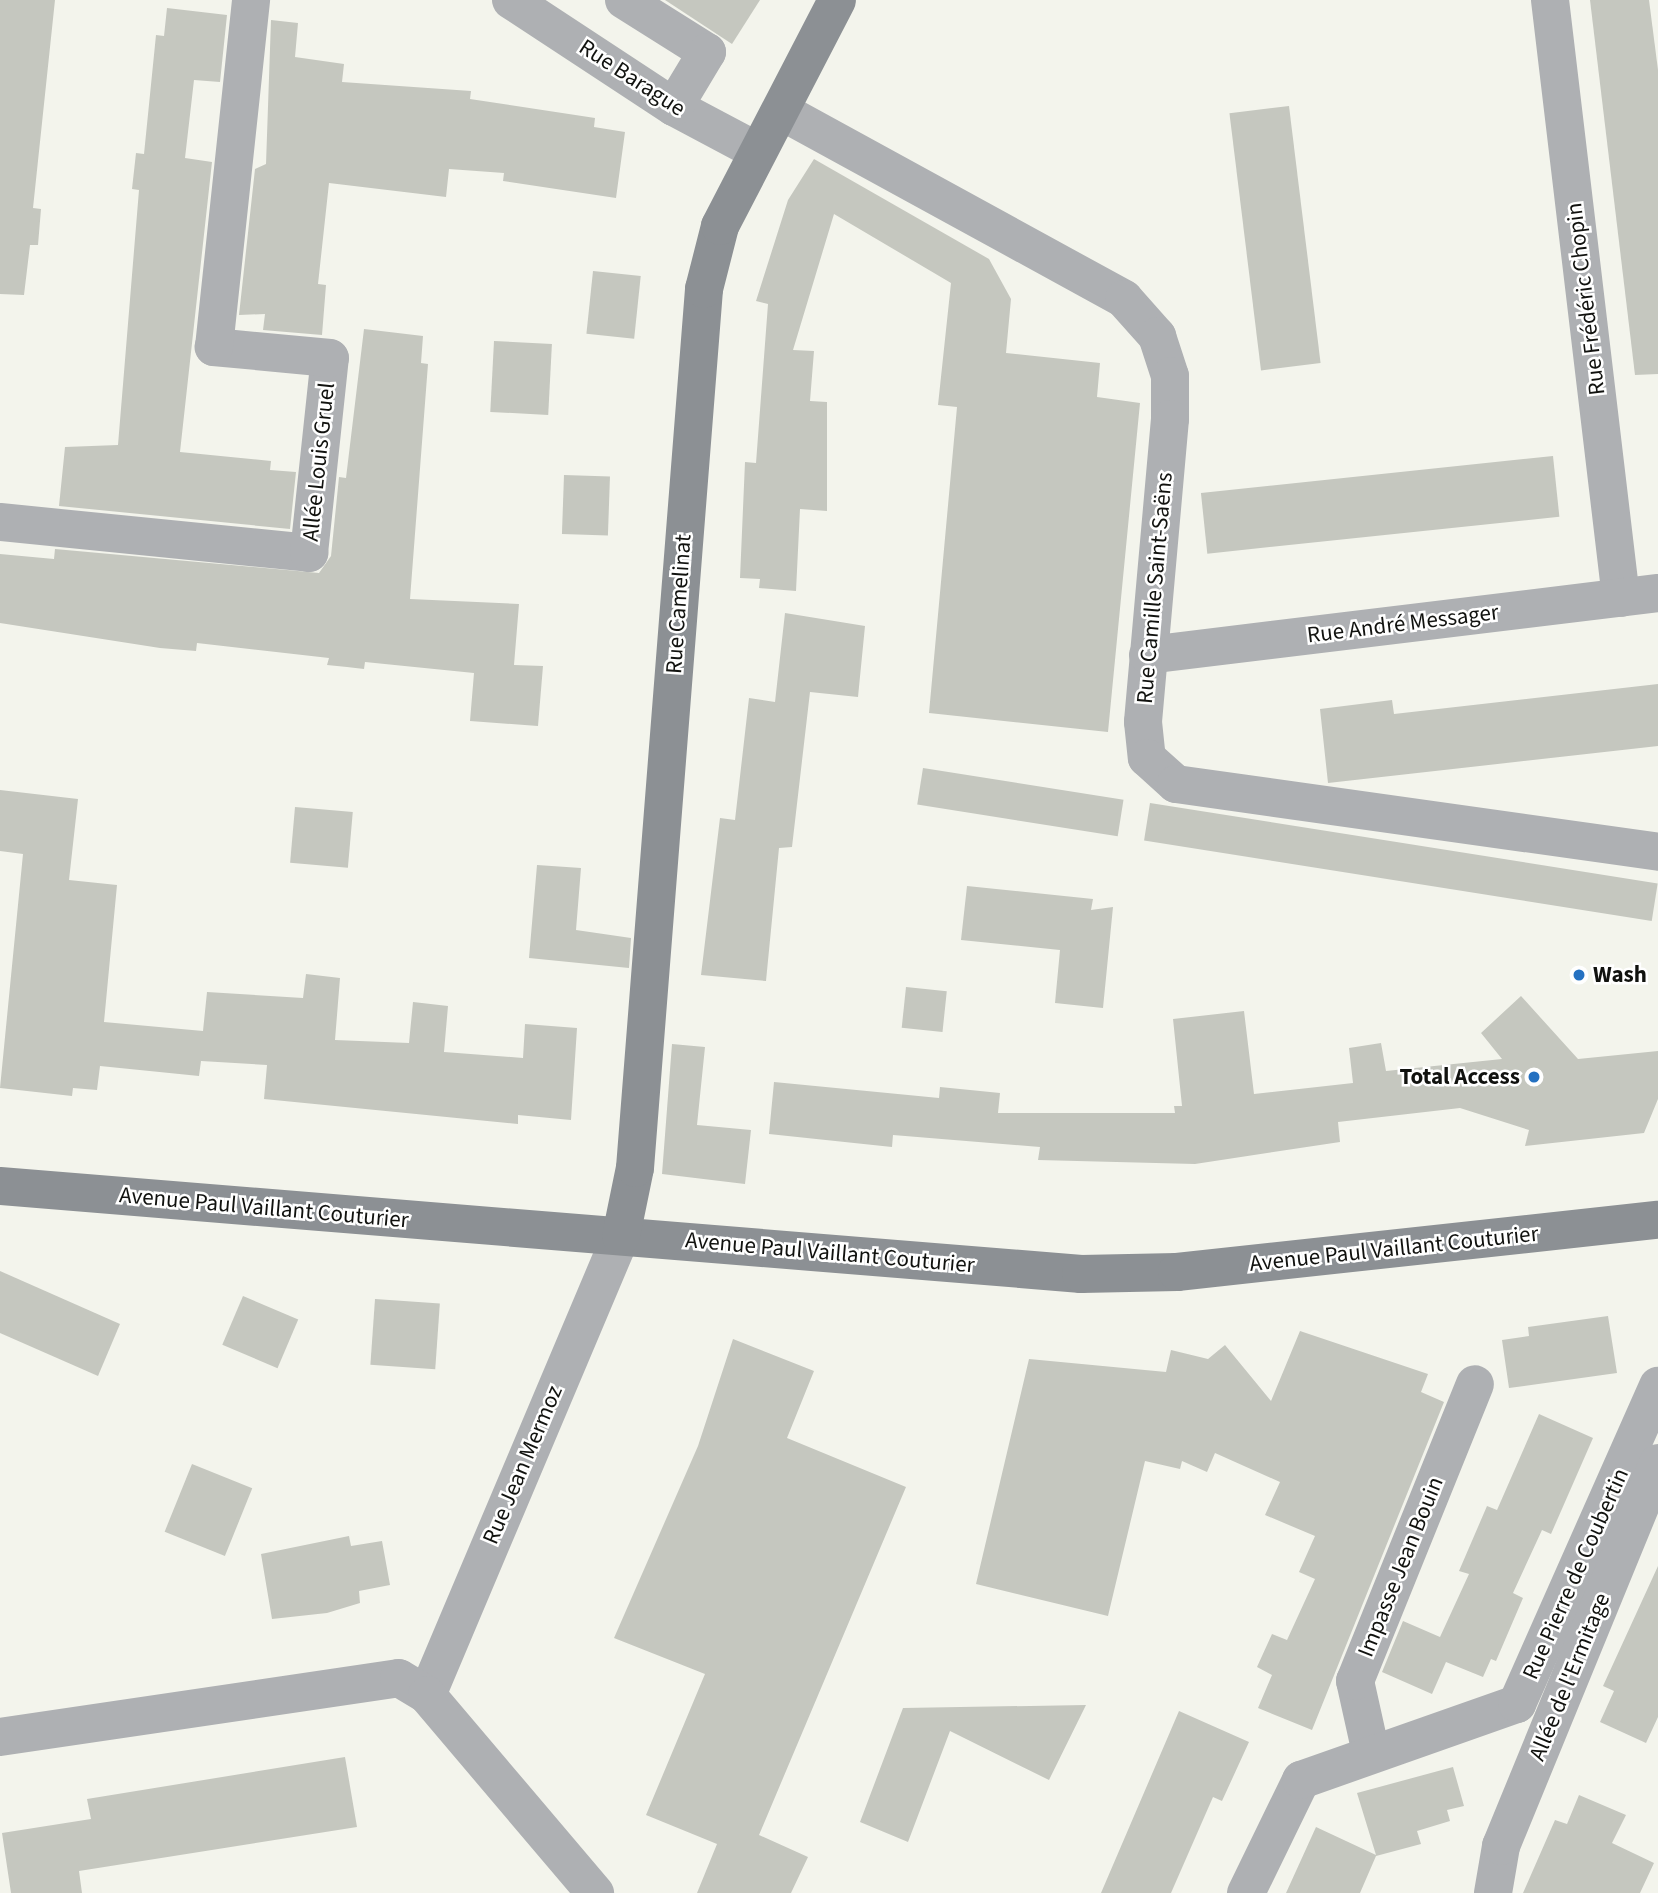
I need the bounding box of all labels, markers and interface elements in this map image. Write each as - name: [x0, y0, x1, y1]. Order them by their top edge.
- street label: Rue Barague: [574, 33, 690, 123]
- street label: Rue Frédéric Chopin: [1561, 201, 1611, 397]
- street label: Allée Louis Gruel: [297, 381, 341, 543]
- street label: Rue Camille Saint-Saëns: [1131, 471, 1179, 705]
- street label: Rue Camelinat: [660, 533, 698, 675]
- street label: Rue André Messager: [1306, 599, 1500, 649]
- place label: Wash: [1593, 961, 1647, 989]
- marker: Wash: [1571, 967, 1587, 983]
- place label: Total Access: [1399, 1063, 1520, 1091]
- marker: Total Access: [1526, 1069, 1542, 1085]
- street label: Avenue Paul Vaillant Couturier: [118, 1182, 410, 1234]
- street label: Avenue Paul Vaillant Couturier: [1248, 1220, 1540, 1278]
- street label: Avenue Paul Vaillant Couturier: [684, 1227, 976, 1279]
- street label: Rue Jean Mermoz: [477, 1381, 569, 1549]
- street label: Rue Pierre de Coubertin: [1517, 1464, 1635, 1684]
- street label: Impasse Jean Bouin: [1352, 1473, 1450, 1661]
- street label: Allée de l'Ermitage: [1524, 1589, 1616, 1765]

